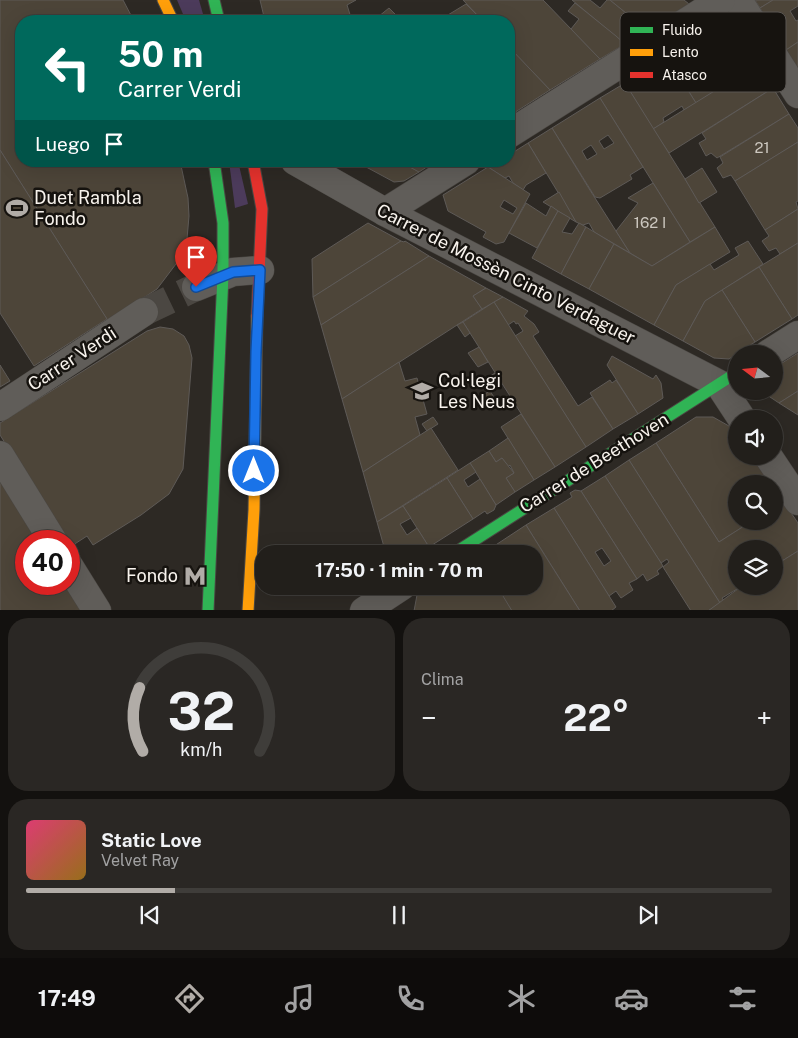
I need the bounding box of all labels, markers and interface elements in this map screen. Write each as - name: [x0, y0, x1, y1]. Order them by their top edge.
- legend: [620, 12, 786, 92]
- text: Fluido: [662, 22, 702, 38]
- text: 50 m: [118, 34, 203, 75]
- icon: left: [35, 35, 100, 100]
- text: Lento: [662, 44, 699, 60]
- text: Atasco: [662, 67, 707, 83]
- text: Carrer Verdi: [118, 76, 242, 102]
- icon: arrive: [100, 130, 128, 158]
- text: Luego: [35, 133, 90, 155]
- house number: 21: [754, 139, 770, 156]
- place label: Duet Rambla Fondo: [34, 187, 142, 229]
- sports icon: Duet Rambla Fondo: [4, 195, 30, 221]
- street label: Carrer de Mossèn Cinto Verdaguer: [373, 199, 639, 348]
- house number: 162 I: [634, 214, 666, 231]
- pin: [175, 236, 217, 287]
- icon: arrive: [182, 243, 210, 271]
- street label: Carrer Verdi: [24, 322, 120, 395]
- north arrow: [728, 345, 782, 400]
- map controls: [728, 345, 783, 595]
- place label: Col·legi Les Neus: [438, 370, 515, 412]
- school or university icon: Col·legi Les Neus: [409, 378, 435, 404]
- street label: Carrer de Beethoven: [515, 408, 672, 517]
- button: sound: [728, 410, 783, 465]
- position arrow: [227, 444, 279, 496]
- button: search: [728, 475, 783, 530]
- speed limit sign: 40: [15, 530, 80, 595]
- button: layers: [728, 540, 783, 595]
- text: 17:50 · 1 min · 70 m: [315, 559, 483, 581]
- metro station icon: Fondo: [182, 563, 208, 589]
- place label: Fondo: [126, 565, 178, 586]
- text: Clima: [421, 670, 464, 689]
- text: 32: [168, 681, 235, 742]
- text: 22°: [563, 695, 630, 740]
- text: −: [421, 701, 437, 734]
- text: +: [756, 701, 772, 734]
- text: km/h: [180, 739, 223, 760]
- text: Static Love: [101, 829, 202, 851]
- text: Velvet Ray: [101, 851, 179, 870]
- icon: previous: [136, 901, 164, 929]
- icon: pause: [385, 901, 413, 929]
- icon: next: [634, 901, 662, 929]
- icon: directions: [172, 981, 207, 1016]
- icon: music: [282, 981, 317, 1016]
- icon: phone: [393, 981, 428, 1016]
- icon: climate: [504, 981, 539, 1016]
- icon: car: [614, 981, 649, 1016]
- icon: filters: [725, 981, 760, 1016]
- text: 17:49: [38, 985, 96, 1011]

